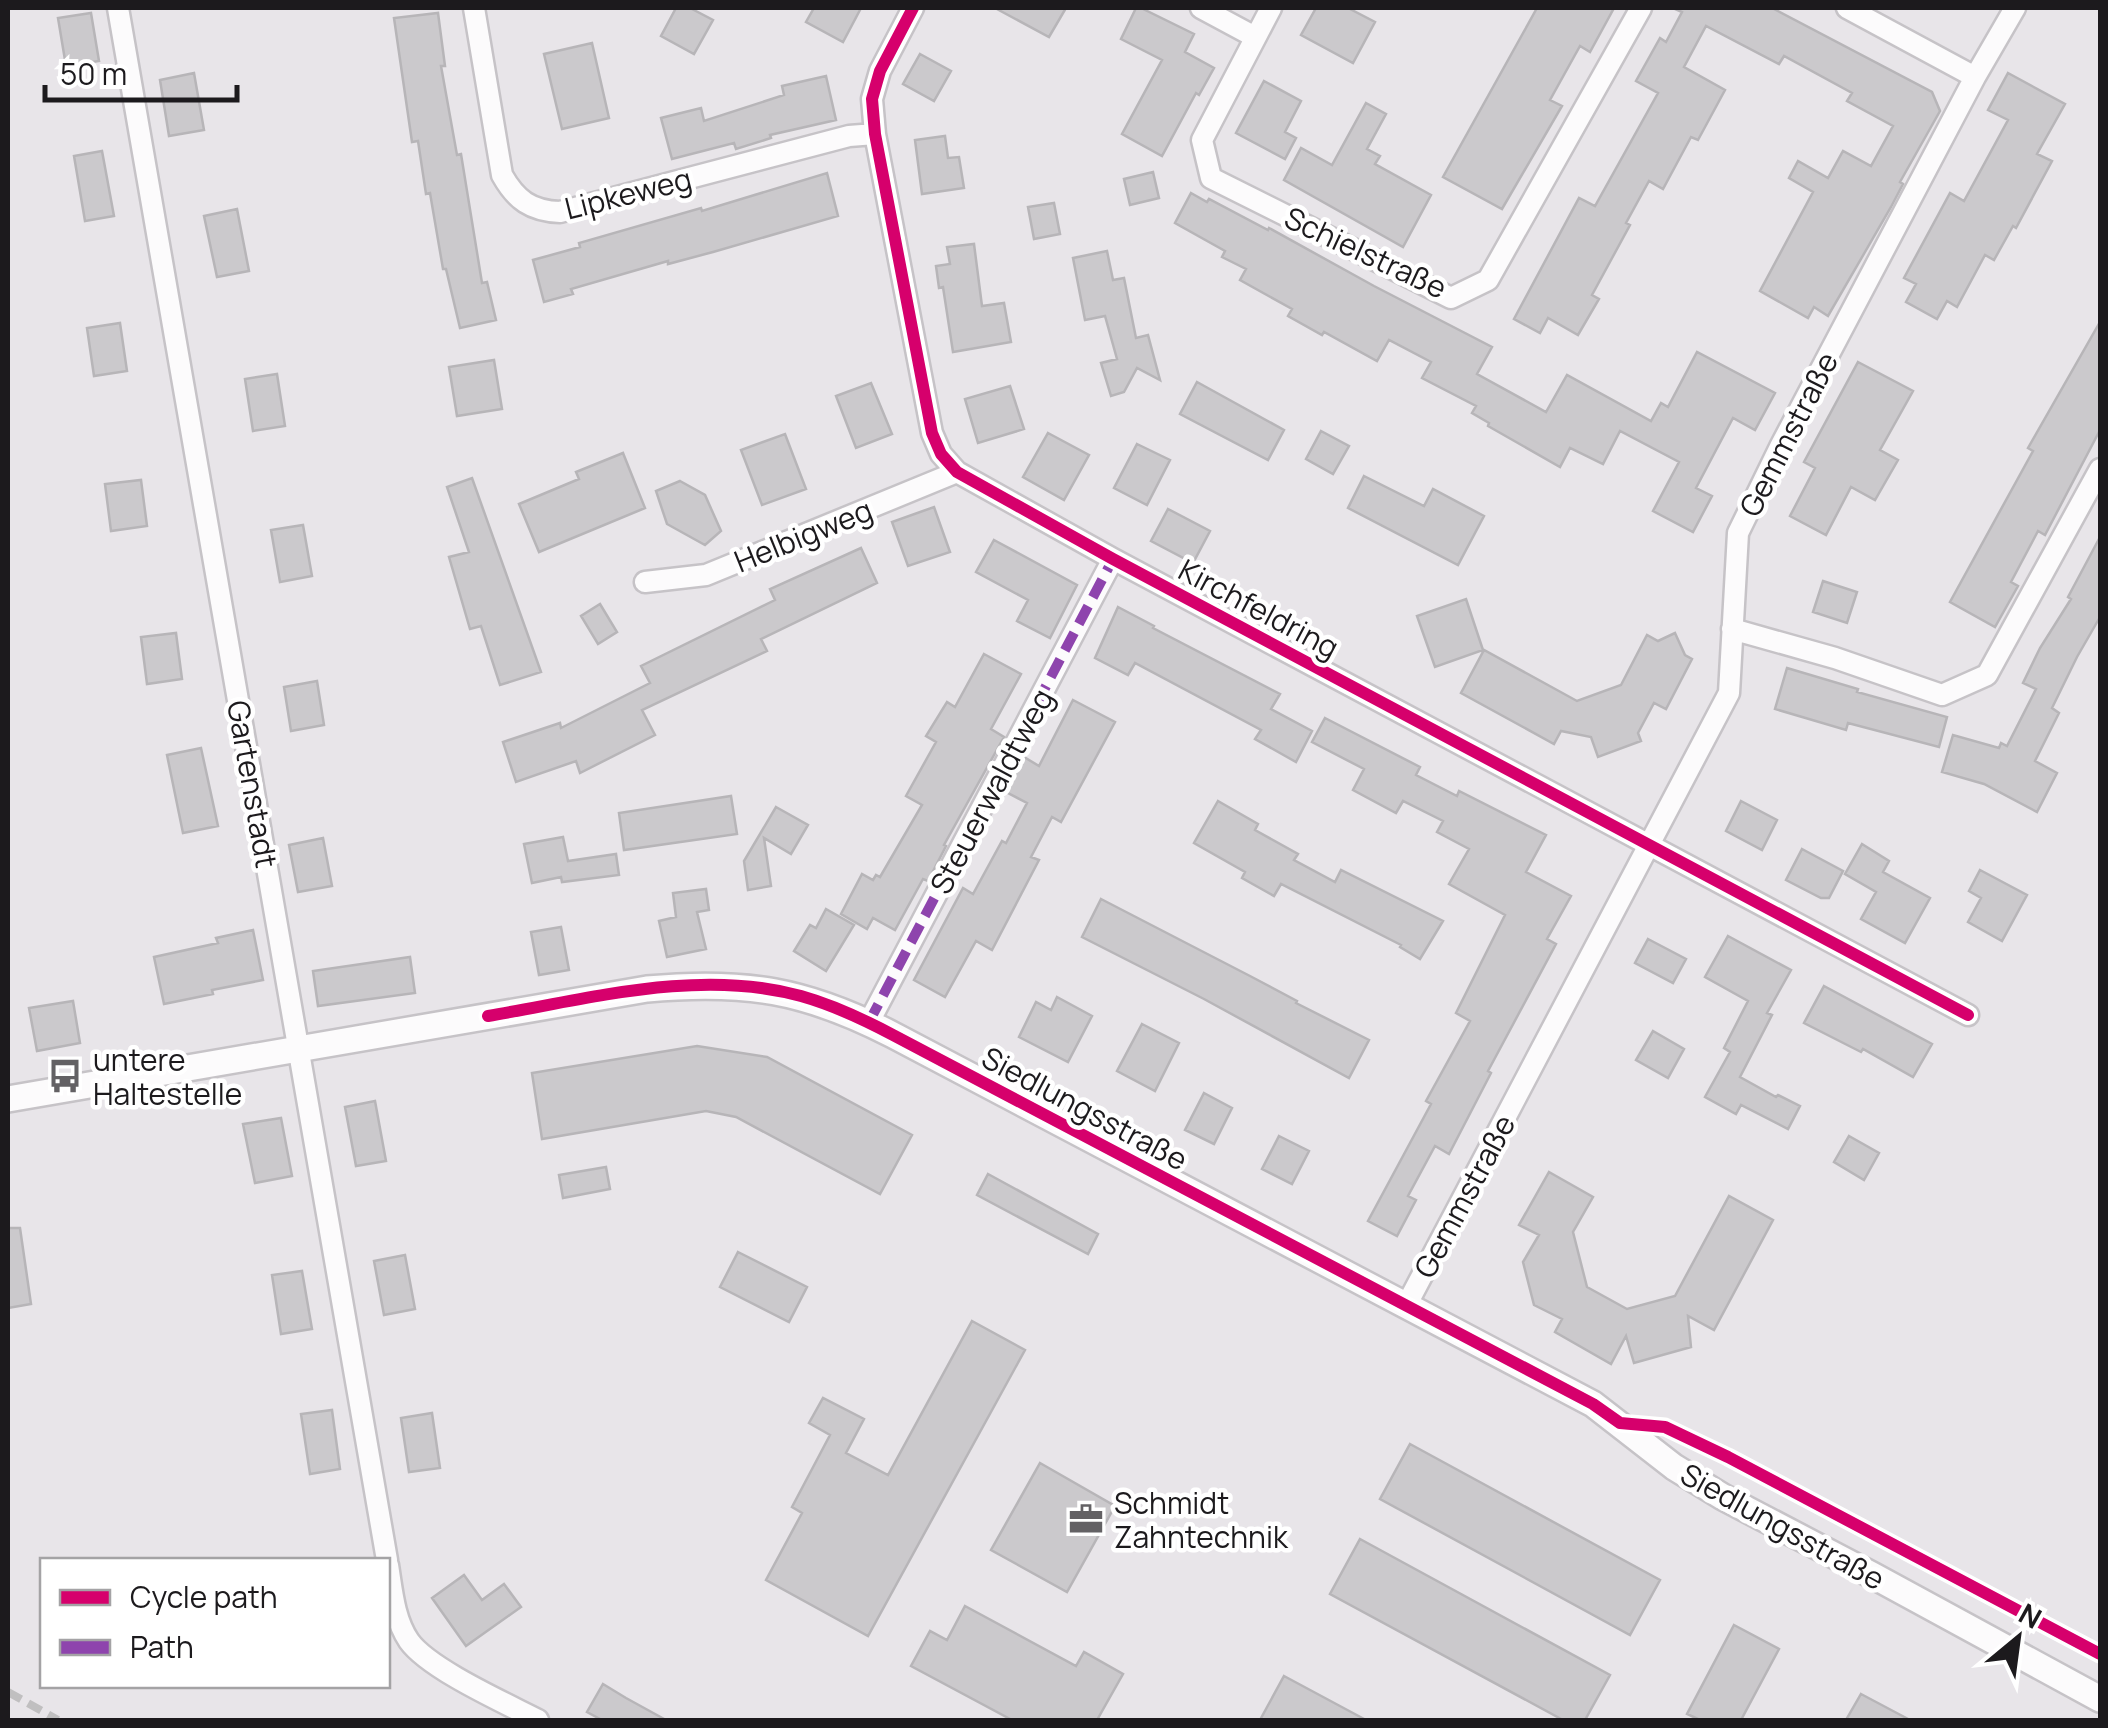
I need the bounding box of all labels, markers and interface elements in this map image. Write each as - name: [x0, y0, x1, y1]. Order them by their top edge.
- scale bar: [45, 40, 238, 102]
- text: 50 m: [60, 53, 127, 94]
- street label: Lipkeweg: [560, 157, 696, 229]
- street label: Schielstraße: [1278, 197, 1454, 307]
- street label: Gemmstraße: [1729, 345, 1847, 523]
- street label: Helbigweg: [728, 489, 878, 581]
- street label: Kirchfeldring: [1172, 549, 1346, 667]
- street label: Steuerwaldtweg: [920, 681, 1062, 901]
- street label: Gartenstadt: [218, 697, 288, 871]
- street label: Siedlungsstraße: [975, 1037, 1195, 1179]
- place label: untere Haltestelle: [93, 1039, 242, 1114]
- bus stop icon: untere Haltestelle: [46, 1057, 84, 1095]
- street label: Gemmstraße: [1404, 1107, 1524, 1285]
- street label: Siedlungsstraße: [1674, 1453, 1892, 1599]
- place label: Schmidt Zahntechnik: [1114, 1482, 1289, 1557]
- office icon: Schmidt Zahntechnik: [1067, 1500, 1105, 1538]
- legend: [40, 1558, 390, 1688]
- text: Cycle path: [130, 1576, 278, 1617]
- north arrow: [1968, 1588, 2068, 1688]
- text: N: [2013, 1594, 2049, 1637]
- text: Path: [130, 1626, 194, 1667]

